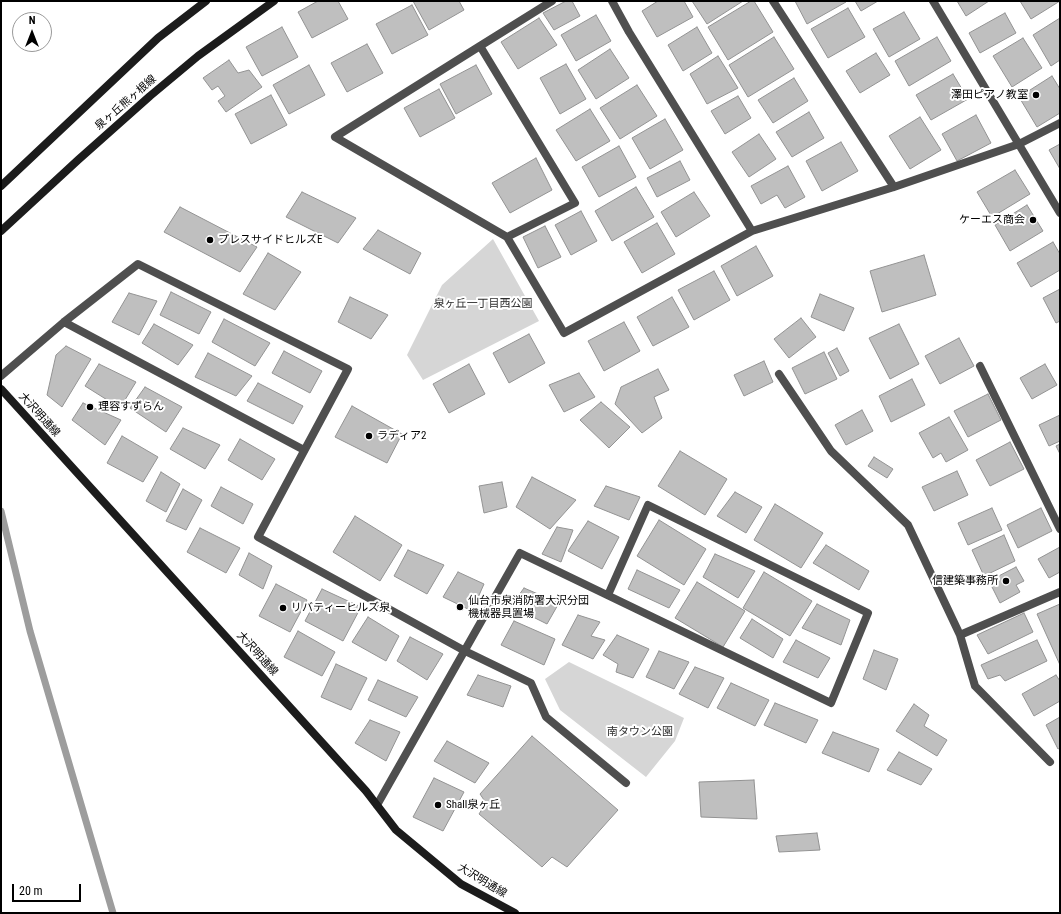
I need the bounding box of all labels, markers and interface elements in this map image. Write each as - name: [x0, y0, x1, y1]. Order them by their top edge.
- north arrow: [12, 12, 52, 52]
- text: N: [29, 14, 35, 27]
- street label: 泉ヶ丘熊ヶ根線: [93, 73, 159, 133]
- place label: 澤田ピアノ教室: [951, 88, 1028, 102]
- marker: 澤田ピアノ教室: [1031, 90, 1041, 100]
- place label: ケーエス商会: [959, 213, 1025, 227]
- marker: ケーエス商会: [1028, 215, 1038, 225]
- place label: プレスサイドヒルズE: [218, 233, 322, 247]
- marker: プレスサイドヒルズE: [205, 235, 215, 245]
- park label: 泉ヶ丘一丁目西公園: [434, 297, 532, 311]
- street label: 大沢明通線: [16, 390, 62, 440]
- place label: 理容すずらん: [98, 400, 164, 414]
- marker: 理容すずらん: [85, 402, 95, 412]
- place label: ラディア2: [377, 429, 426, 443]
- marker: ラディア2: [364, 431, 374, 441]
- place label: 信建築事務所: [932, 574, 998, 588]
- marker: 信建築事務所: [1001, 576, 1011, 586]
- place label: 仙台市泉消防署大沢分団 機械器具置場: [468, 594, 589, 620]
- place label: リバティーヒルズ泉: [291, 601, 390, 615]
- marker: 仙台市泉消防署大沢分団 機械器具置場: [455, 602, 465, 612]
- marker: リバティーヒルズ泉: [278, 603, 288, 613]
- street label: 大沢明通線: [234, 629, 280, 679]
- park label: 南タウン公園: [607, 725, 673, 739]
- place label: Shall泉ヶ丘: [446, 798, 500, 812]
- marker: Shall泉ヶ丘: [433, 800, 443, 810]
- street label: 大沢明通線: [455, 861, 509, 901]
- scale bar: [14, 876, 83, 902]
- text: 20 m: [19, 884, 43, 898]

